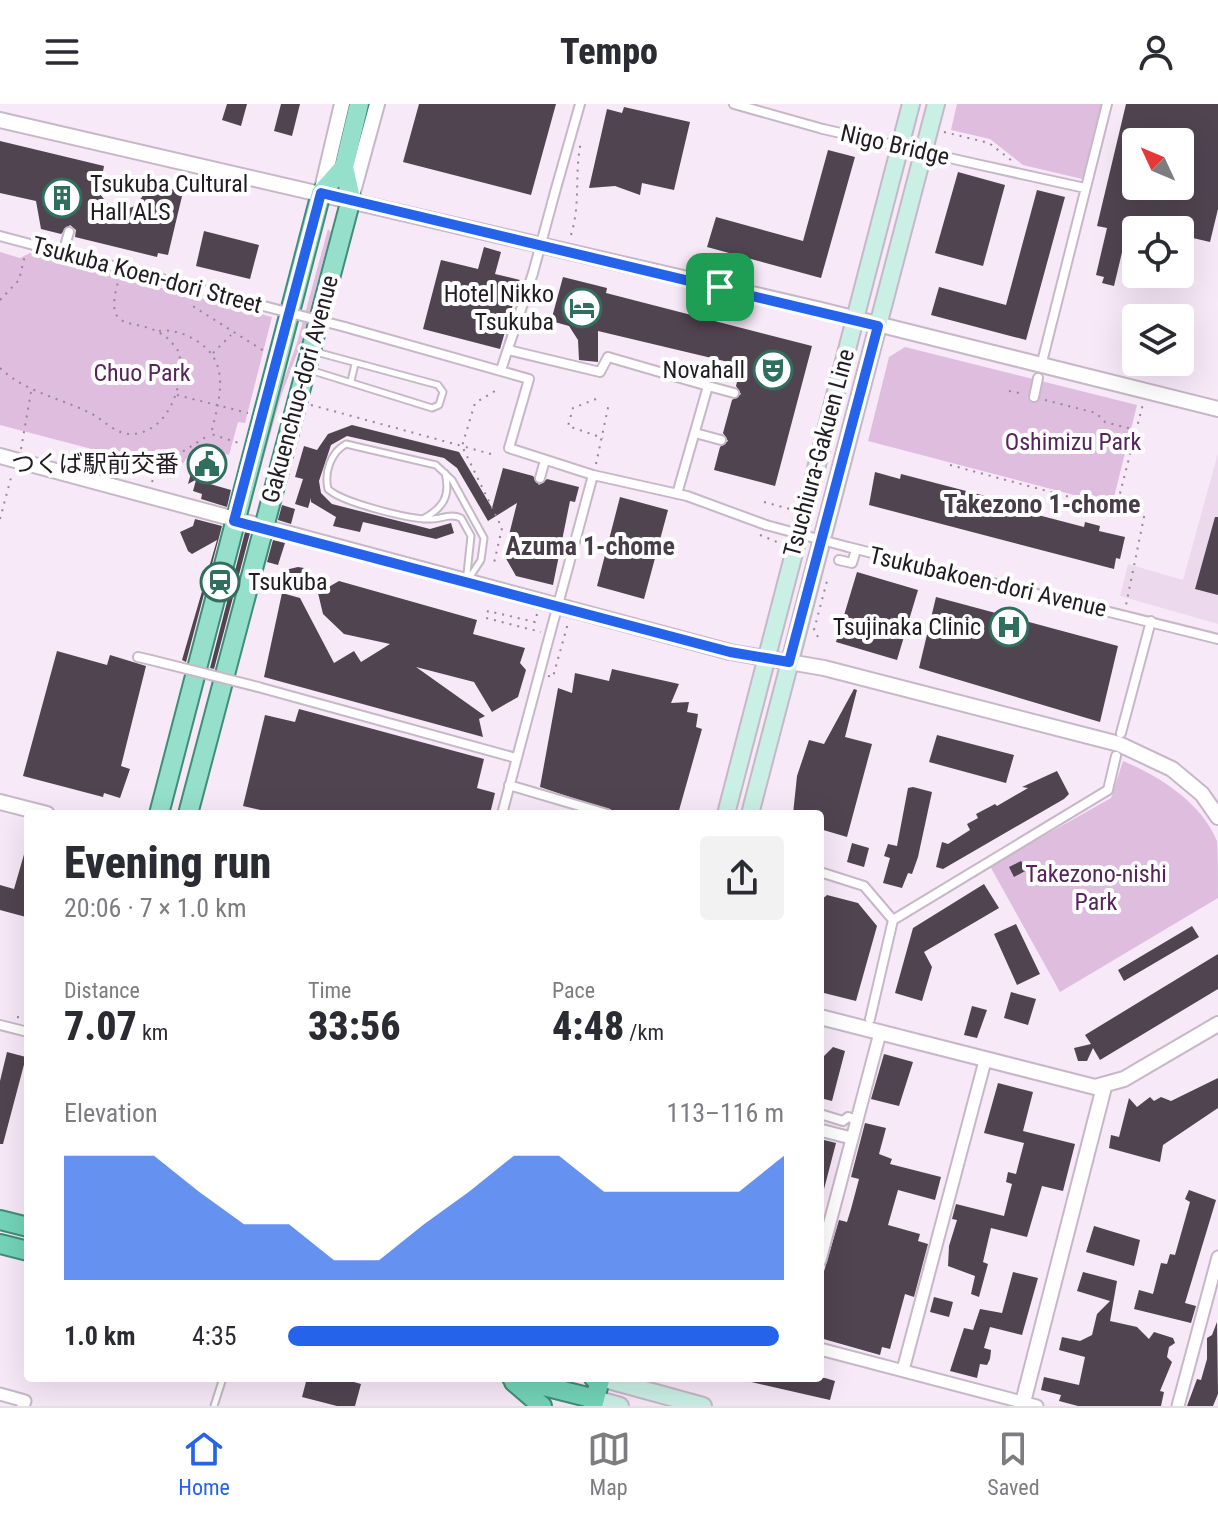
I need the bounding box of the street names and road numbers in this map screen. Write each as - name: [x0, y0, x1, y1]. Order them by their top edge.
- street label: Nigo Bridge: [838, 119, 952, 171]
- street label: Tsukuba Koen-dori Street: [29, 231, 265, 319]
- street label: Gakuenchuo-dori Avenue: [256, 272, 344, 506]
- street label: Tsuchiura-Gakuen Line: [778, 346, 860, 560]
- street label: Tsukubakoen-dori Avenue: [867, 541, 1109, 623]

